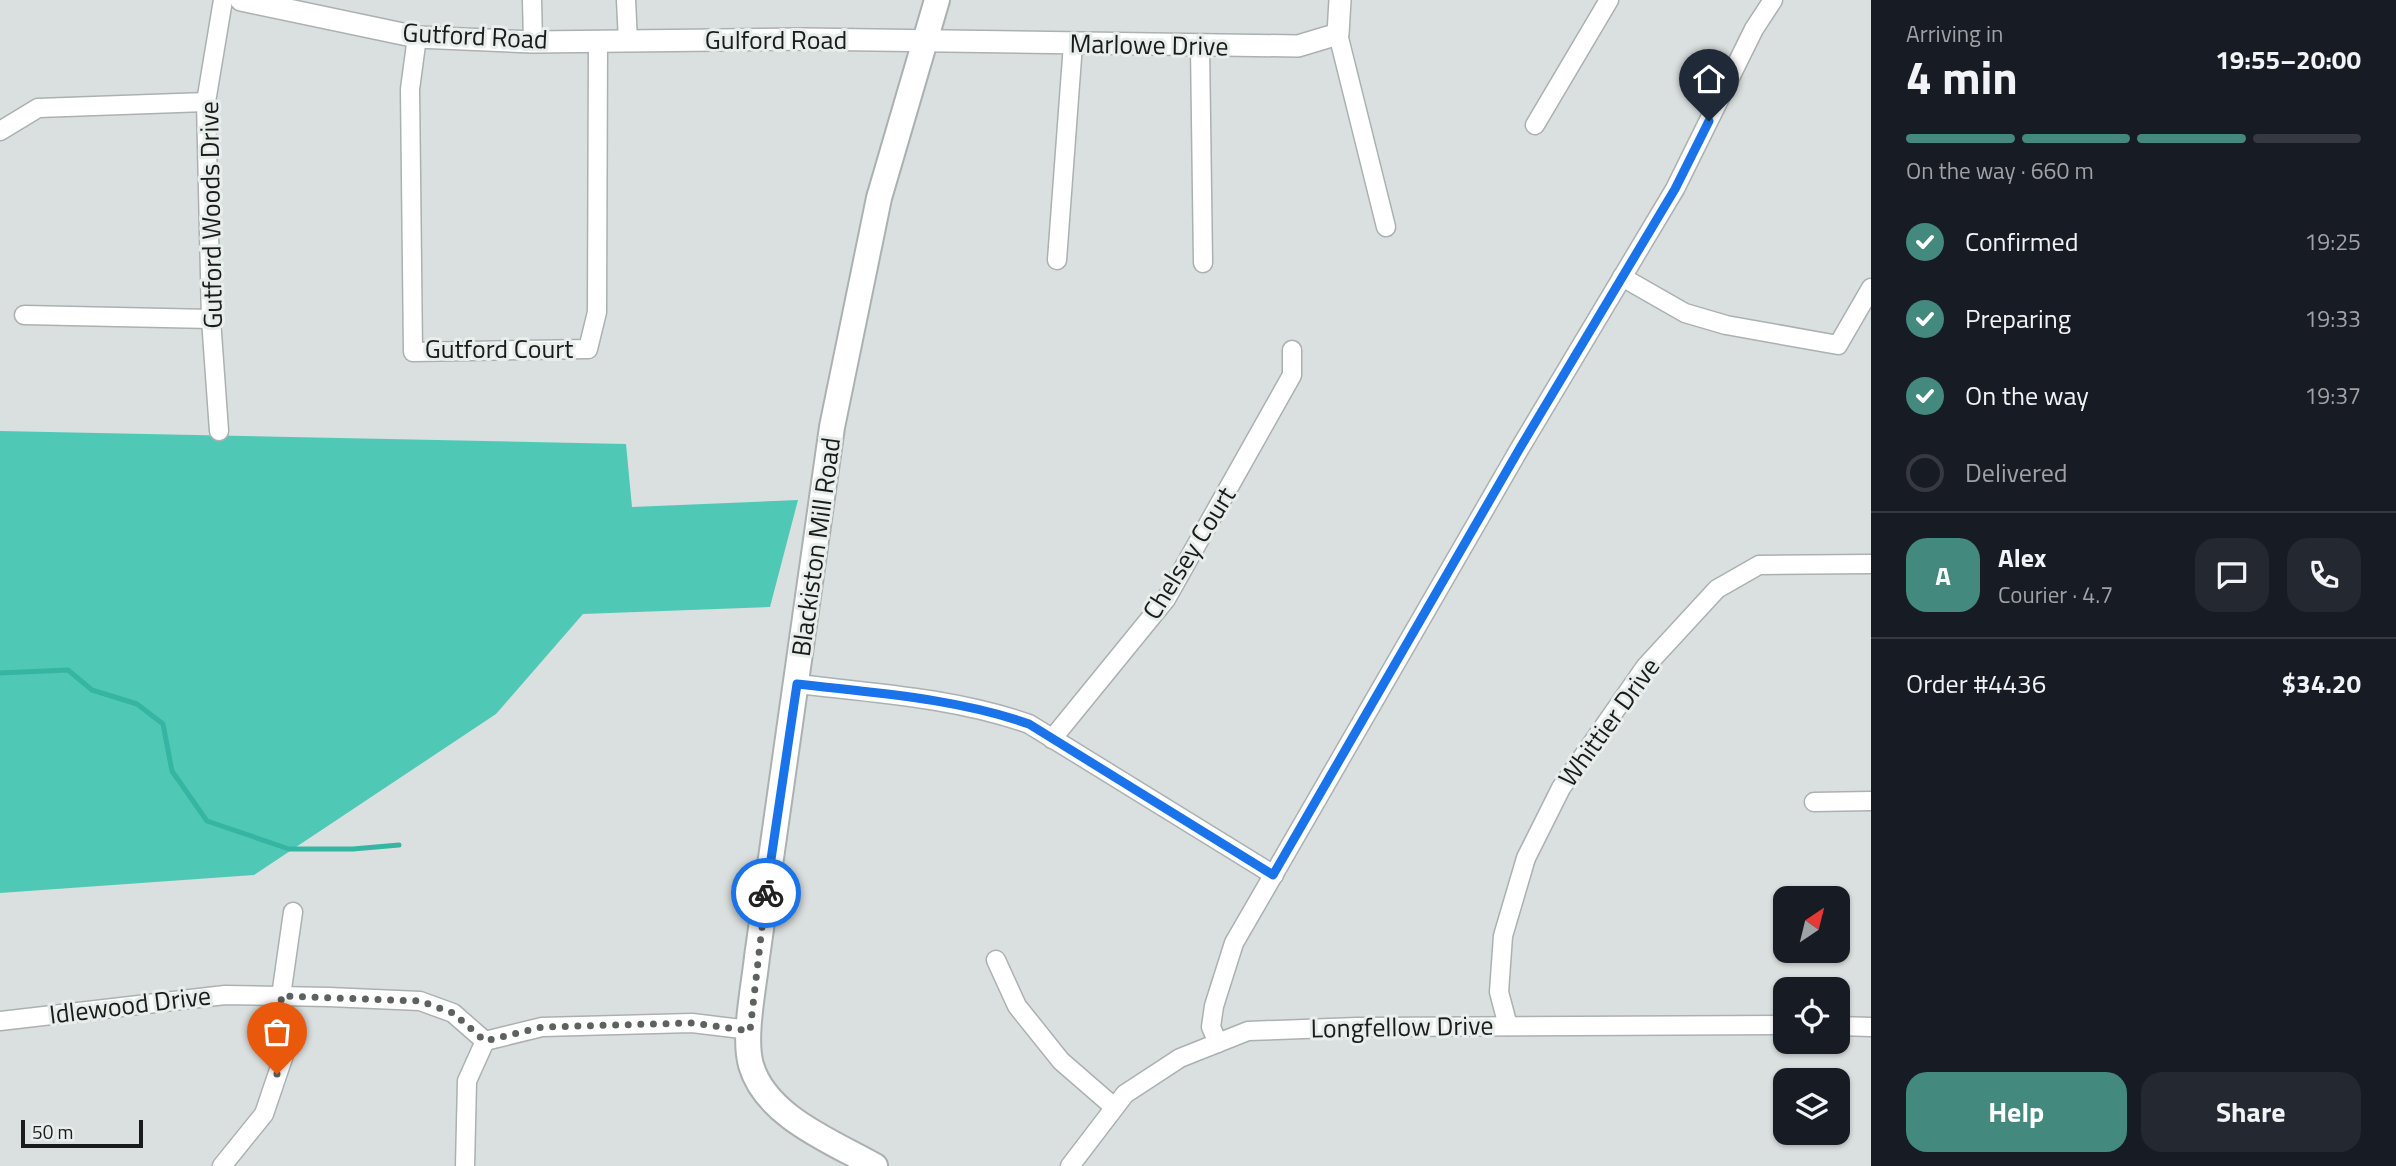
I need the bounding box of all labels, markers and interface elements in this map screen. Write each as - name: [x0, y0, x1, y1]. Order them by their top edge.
- street label: Gutford Road: [401, 12, 549, 59]
- text: Arriving in: [1906, 16, 2003, 51]
- street label: Gulford Road: [705, 20, 847, 59]
- street label: Marlowe Drive: [1069, 24, 1229, 65]
- text: 19:55–20:00: [2215, 40, 2361, 79]
- text: 4 min: [1906, 42, 2018, 112]
- pin: [1679, 49, 1739, 121]
- icon: home: [1690, 60, 1728, 98]
- street label: Gutford Woods Drive: [189, 101, 232, 329]
- text: On the way · 660 m: [1906, 153, 2094, 188]
- text: Confirmed: [1965, 222, 2079, 261]
- icon: check: [1906, 223, 1944, 261]
- text: 19:25: [2304, 224, 2361, 259]
- text: Preparing: [1965, 299, 2071, 338]
- icon: check: [1906, 300, 1944, 338]
- text: 19:33: [2304, 301, 2361, 336]
- street label: Gutford Court: [425, 329, 573, 368]
- text: On the way: [1965, 376, 2089, 415]
- icon: check: [1906, 377, 1944, 415]
- text: 19:37: [2304, 378, 2361, 413]
- street label: Blackiston Mill Road: [781, 435, 850, 659]
- text: Delivered: [1965, 453, 2068, 492]
- street label: Chelsey Court: [1132, 479, 1245, 627]
- text: Alex: [1998, 538, 2046, 577]
- button: chat: [2195, 538, 2269, 612]
- button: phone: [2287, 538, 2361, 612]
- text: A: [1935, 556, 1951, 595]
- text: Courier · 4.7: [1998, 577, 2113, 612]
- street label: Whittier Drive: [1548, 649, 1669, 794]
- text: Order #4436: [1906, 664, 2046, 703]
- text: $34.20: [2282, 664, 2361, 703]
- courier: [731, 858, 801, 928]
- icon: bike: [747, 874, 785, 912]
- north arrow: [1773, 886, 1850, 962]
- map controls: [1773, 886, 1850, 1145]
- street label: Idlewood Drive: [47, 975, 213, 1034]
- button: locate: [1773, 977, 1850, 1054]
- pin: [247, 1002, 307, 1074]
- street label: Longfellow Drive: [1310, 1005, 1494, 1048]
- icon: bag: [258, 1013, 296, 1051]
- button: layers: [1773, 1068, 1850, 1145]
- button: Help: [1906, 1072, 2127, 1152]
- button: Share: [2141, 1072, 2361, 1152]
- scale bar: [21, 1117, 144, 1149]
- text: 50 m: [32, 1117, 73, 1146]

